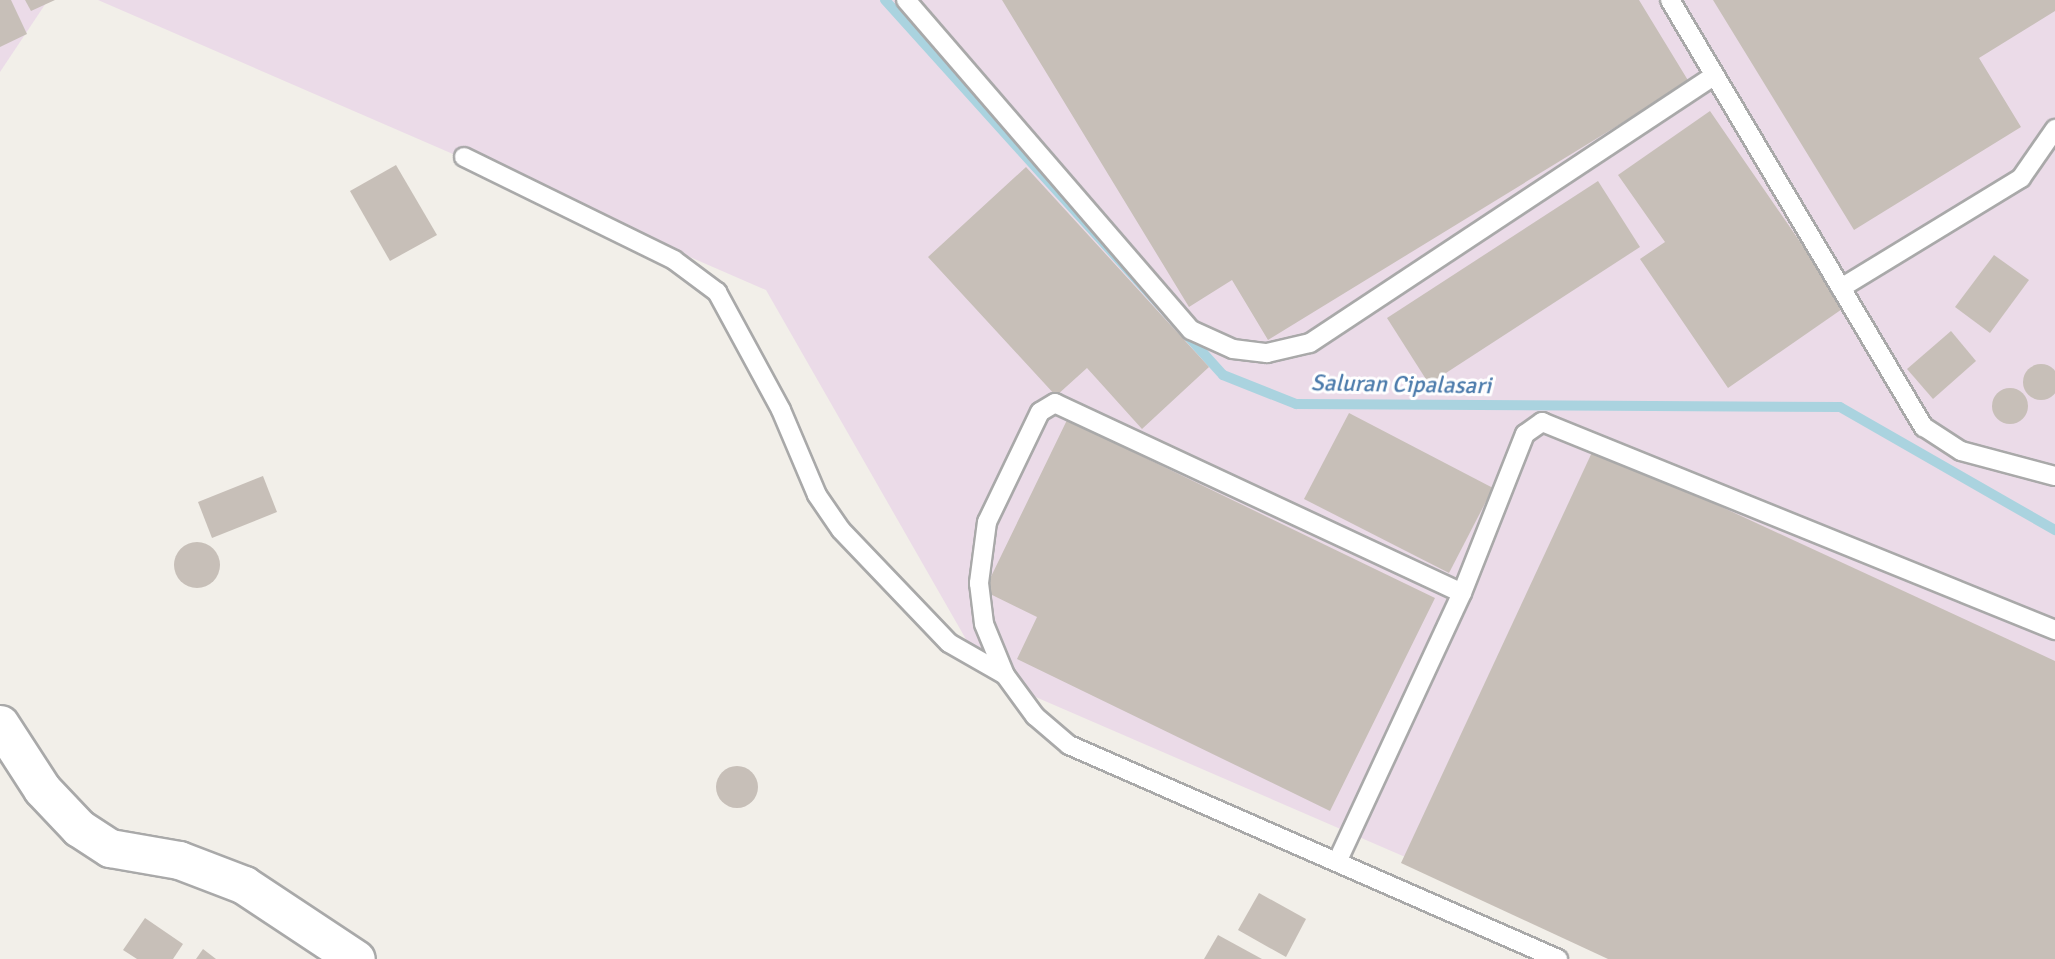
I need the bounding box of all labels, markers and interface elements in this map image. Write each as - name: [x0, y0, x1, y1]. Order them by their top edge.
- water label: Saluran Cipalasari: [1311, 370, 1491, 400]

